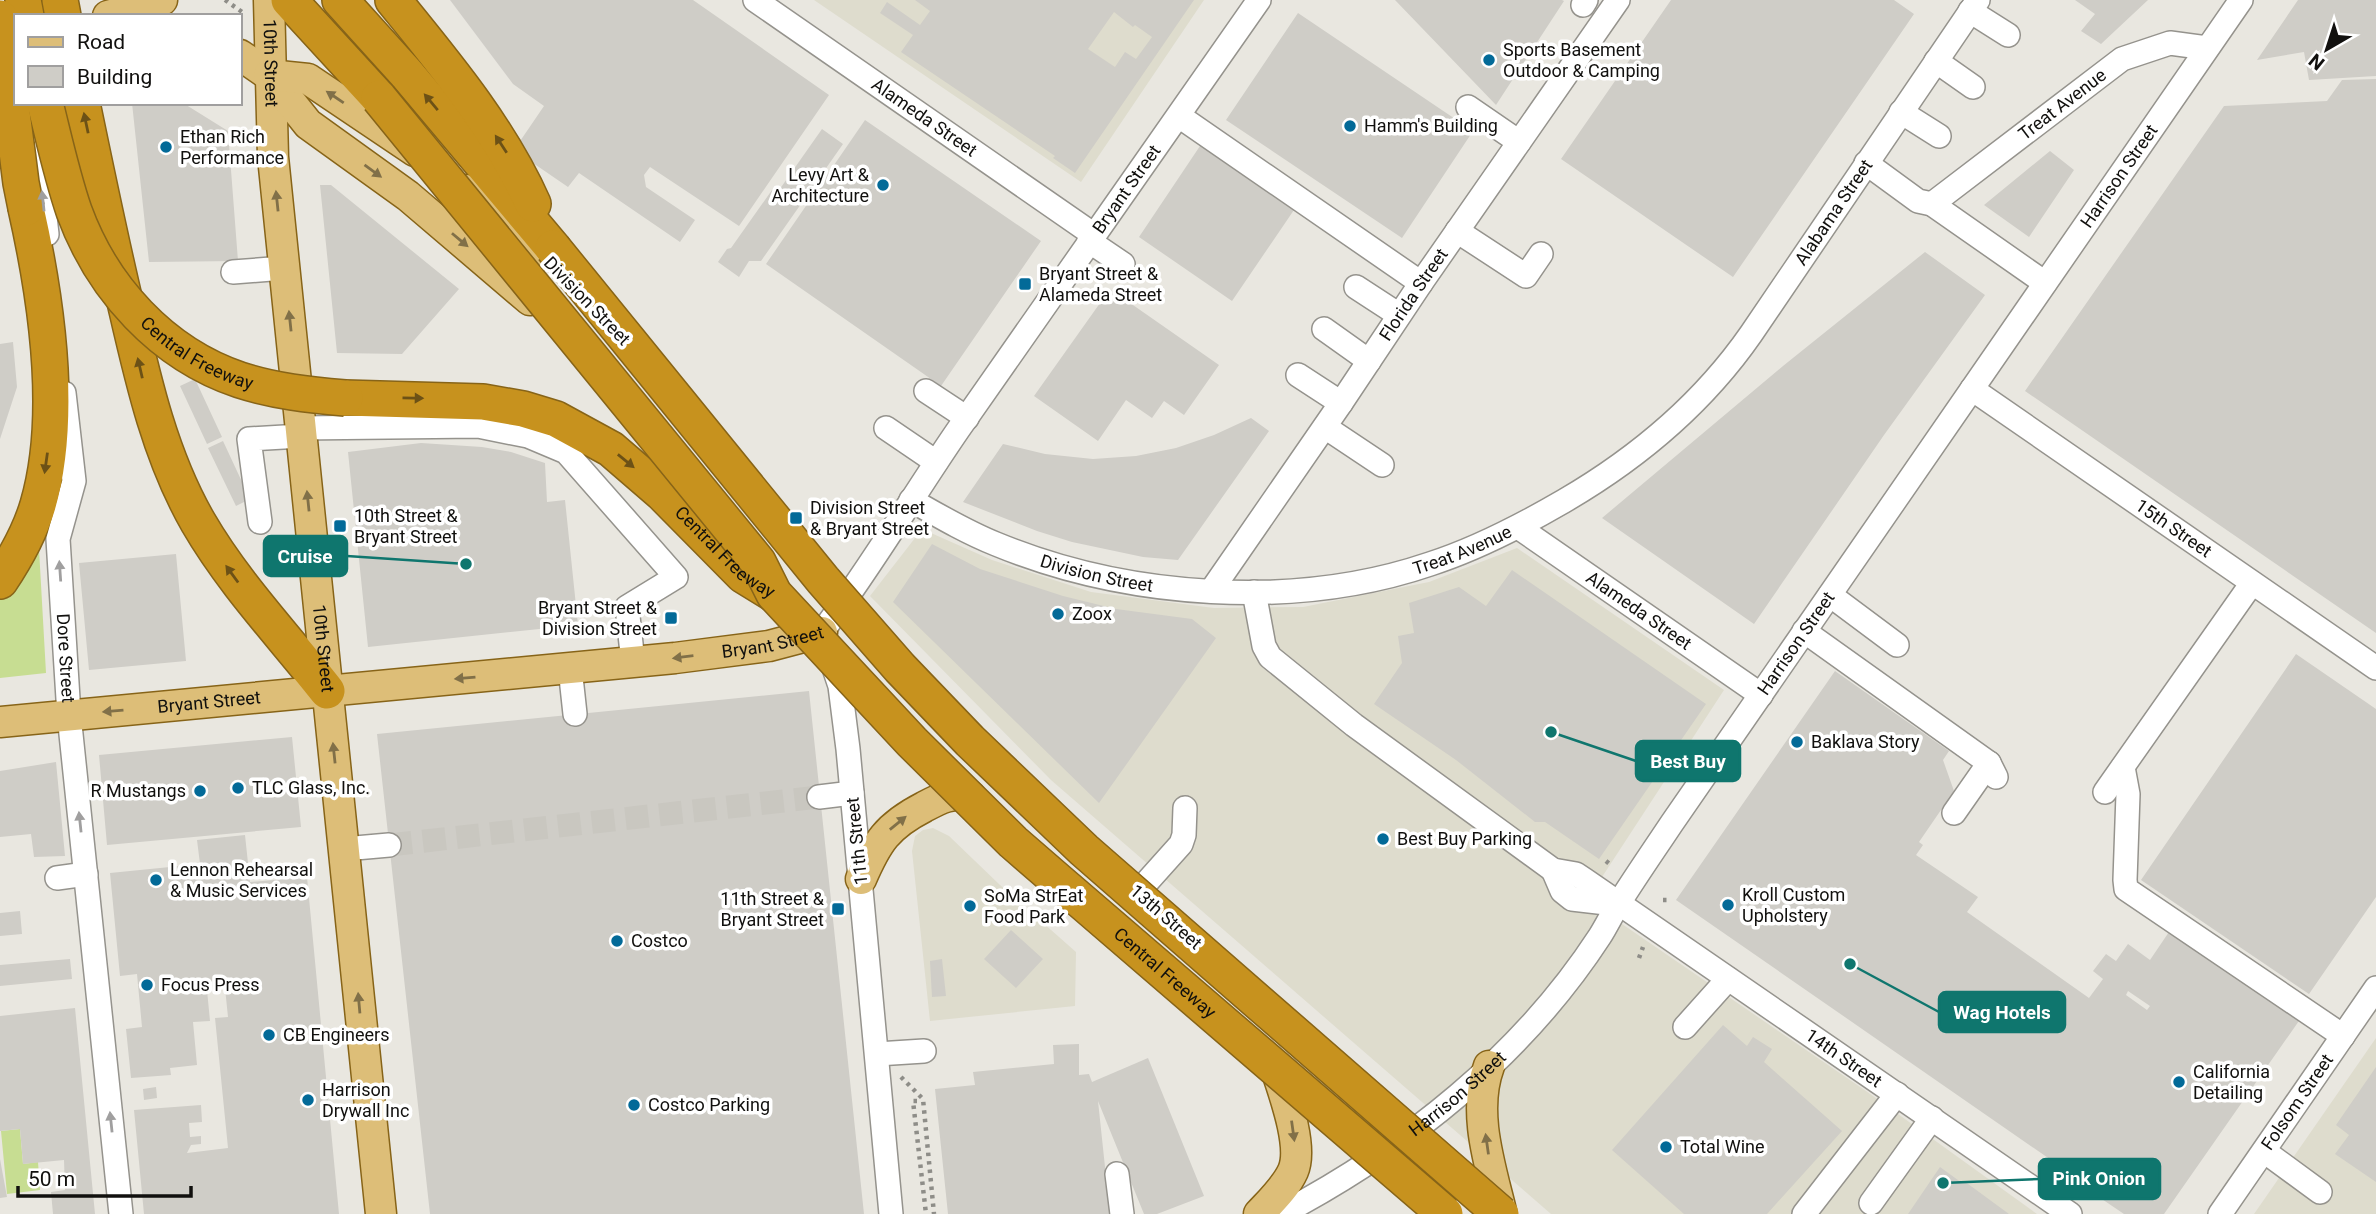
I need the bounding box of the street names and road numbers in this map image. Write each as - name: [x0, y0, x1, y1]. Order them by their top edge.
- street label: 10th Street: [259, 19, 283, 107]
- street label: Treat Avenue: [2014, 64, 2110, 144]
- street label: Alameda Street: [868, 73, 981, 161]
- street label: Harrison Street: [2076, 120, 2162, 232]
- street label: Bryant Street: [1088, 140, 1165, 237]
- street label: Alabama Street: [1790, 155, 1877, 269]
- street label: Florida Street: [1375, 244, 1452, 345]
- street label: Division Street: [540, 252, 635, 349]
- street label: Central Freeway: [137, 312, 256, 394]
- street label: 15th Street: [2132, 494, 2216, 562]
- street label: Central Freeway: [671, 502, 779, 602]
- street label: Treat Avenue: [1410, 520, 1515, 579]
- street label: Division Street: [1038, 550, 1155, 596]
- street label: Alameda Street: [1583, 567, 1696, 654]
- street label: Harrison Street: [1753, 587, 1839, 699]
- street label: 10th Street: [309, 603, 339, 693]
- street label: Dore Street: [53, 613, 79, 703]
- street label: Bryant Street: [720, 621, 826, 662]
- street label: Bryant Street: [157, 686, 262, 717]
- street label: 11th Street: [841, 796, 872, 886]
- street label: 13th Street: [1126, 880, 1206, 953]
- street label: Central Freeway: [1110, 923, 1221, 1023]
- street label: 14th Street: [1802, 1024, 1886, 1091]
- street label: Harrison Street: [1405, 1046, 1510, 1141]
- street label: Folsom Street: [2256, 1050, 2337, 1154]

